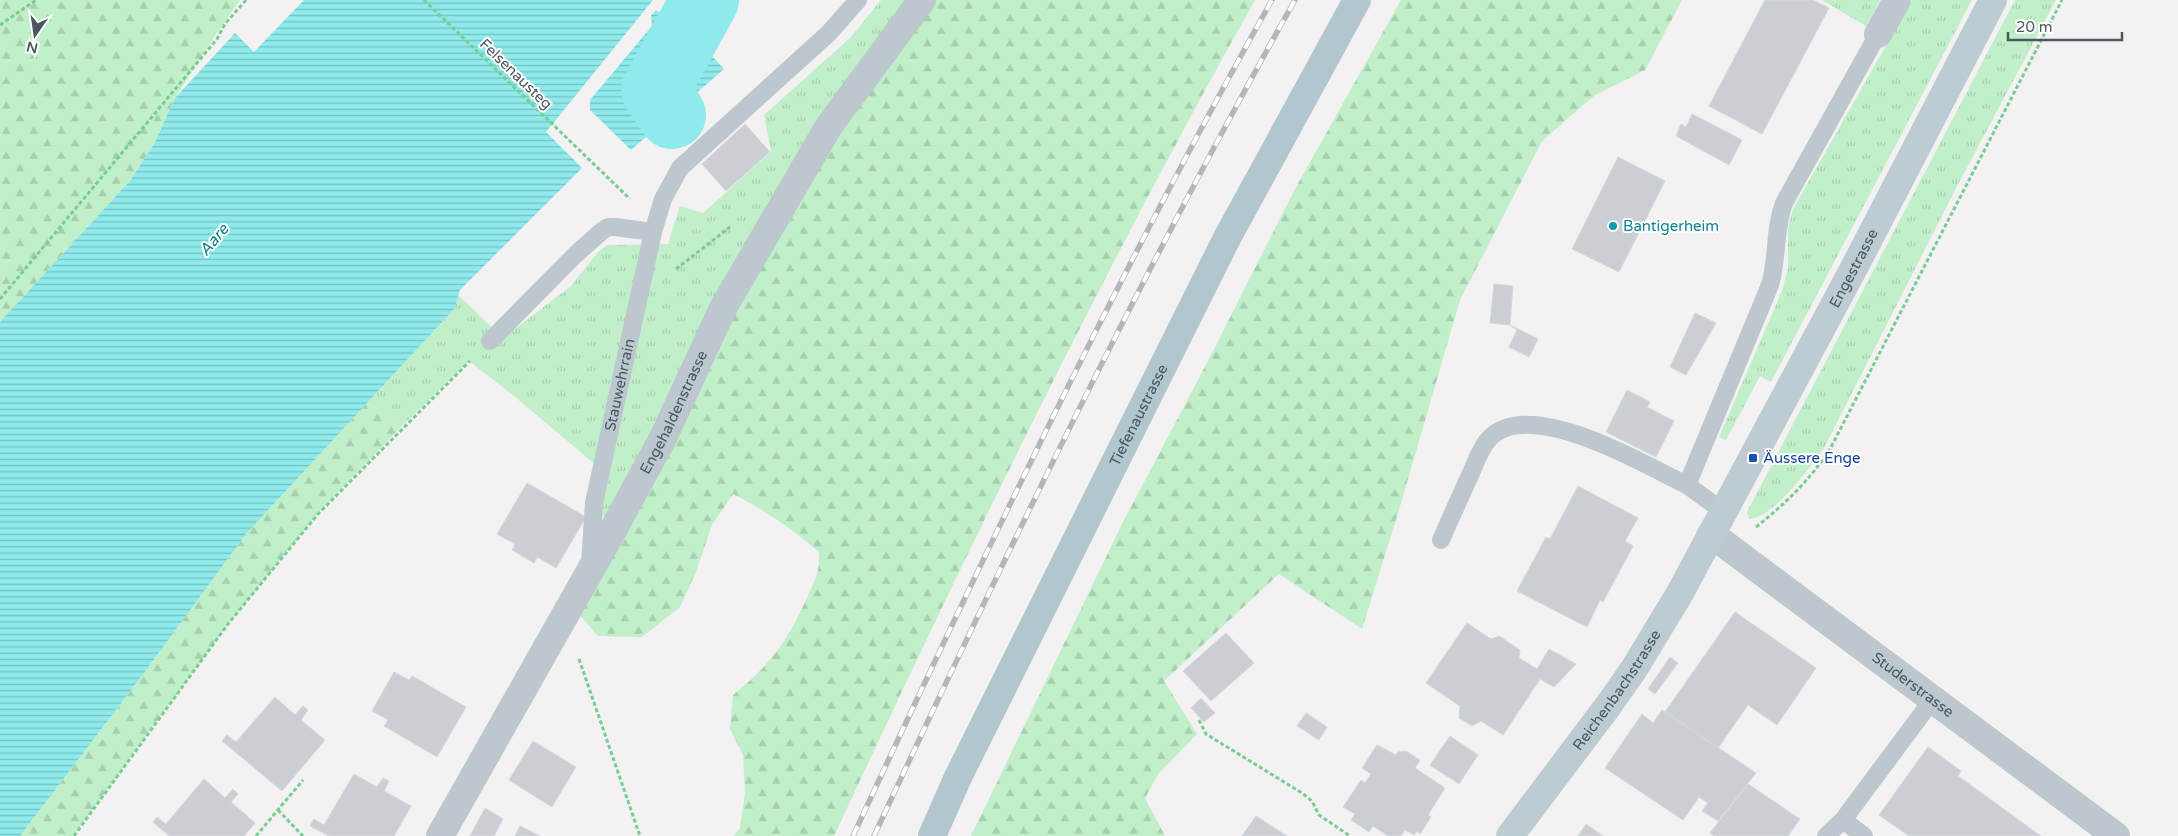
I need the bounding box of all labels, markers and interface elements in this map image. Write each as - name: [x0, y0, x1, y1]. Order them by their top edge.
- north arrow: [10, 10, 60, 60]
- scale bar: [2008, 10, 2122, 42]
- text: 20 m: [2016, 18, 2053, 36]
- street label: Felsenausteg: [476, 35, 556, 113]
- text: N: [25, 38, 40, 57]
- place label: Bantigerheim: [1623, 217, 1719, 235]
- water label: Aare: [195, 219, 234, 260]
- marker: Bantigerheim: [1607, 220, 1619, 232]
- street label: Engestrasse: [1825, 226, 1882, 311]
- street label: Stauwehrrain: [601, 337, 639, 433]
- street label: Engehaldenstrasse: [636, 348, 711, 477]
- street label: Tiefenaustrasse: [1106, 361, 1172, 469]
- place label: Äussere Enge: [1763, 449, 1860, 467]
- marker: Äussere Enge: [1747, 452, 1759, 464]
- street label: Reichenbachstrasse: [1569, 626, 1665, 754]
- street label: Studerstrasse: [1869, 648, 1957, 721]

